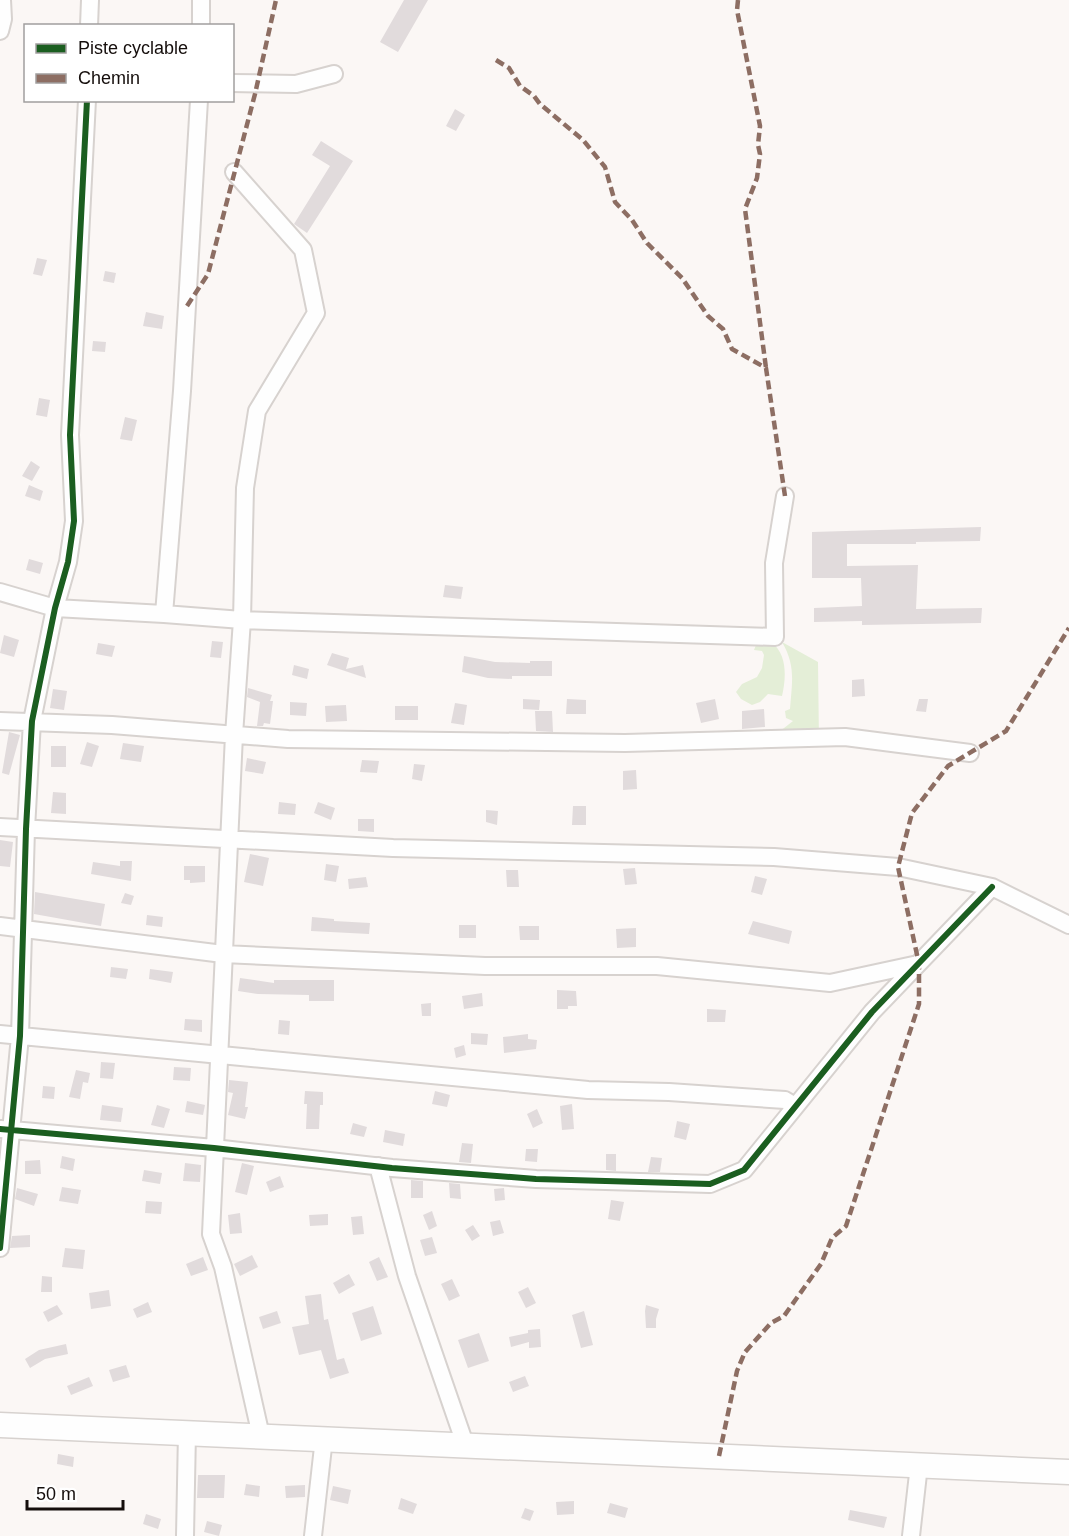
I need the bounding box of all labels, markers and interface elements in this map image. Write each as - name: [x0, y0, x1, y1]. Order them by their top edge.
- legend: [24, 24, 234, 102]
- text: Piste cyclable: [78, 38, 188, 58]
- text: Chemin: [78, 68, 140, 88]
- scale bar: [27, 1473, 123, 1511]
- text: 50 m: [36, 1484, 76, 1504]

